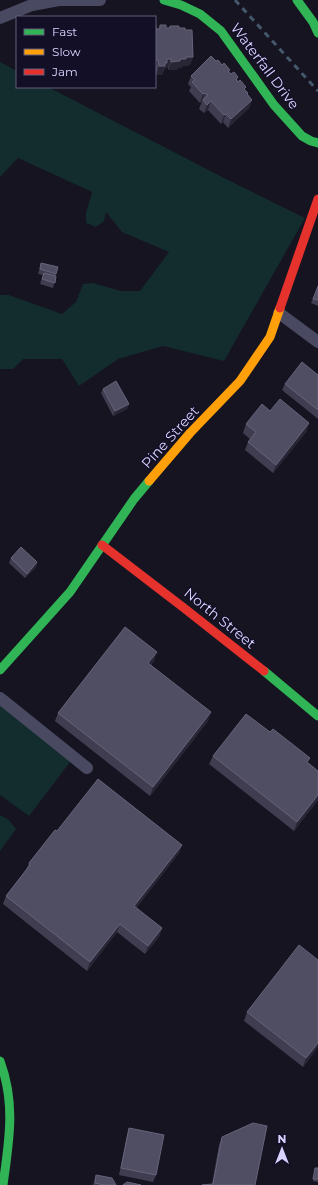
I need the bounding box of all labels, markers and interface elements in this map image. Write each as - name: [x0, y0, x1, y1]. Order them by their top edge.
- legend: [16, 16, 156, 88]
- street label: Waterfall Drive: [227, 19, 303, 113]
- text: Fast: [52, 24, 77, 39]
- text: Slow: [52, 44, 81, 59]
- text: Jam: [51, 64, 78, 79]
- street label: Pine Street: [137, 402, 203, 472]
- street label: North Street: [180, 584, 260, 653]
- north arrow: [262, 1129, 302, 1169]
- text: N: [278, 1132, 286, 1146]

